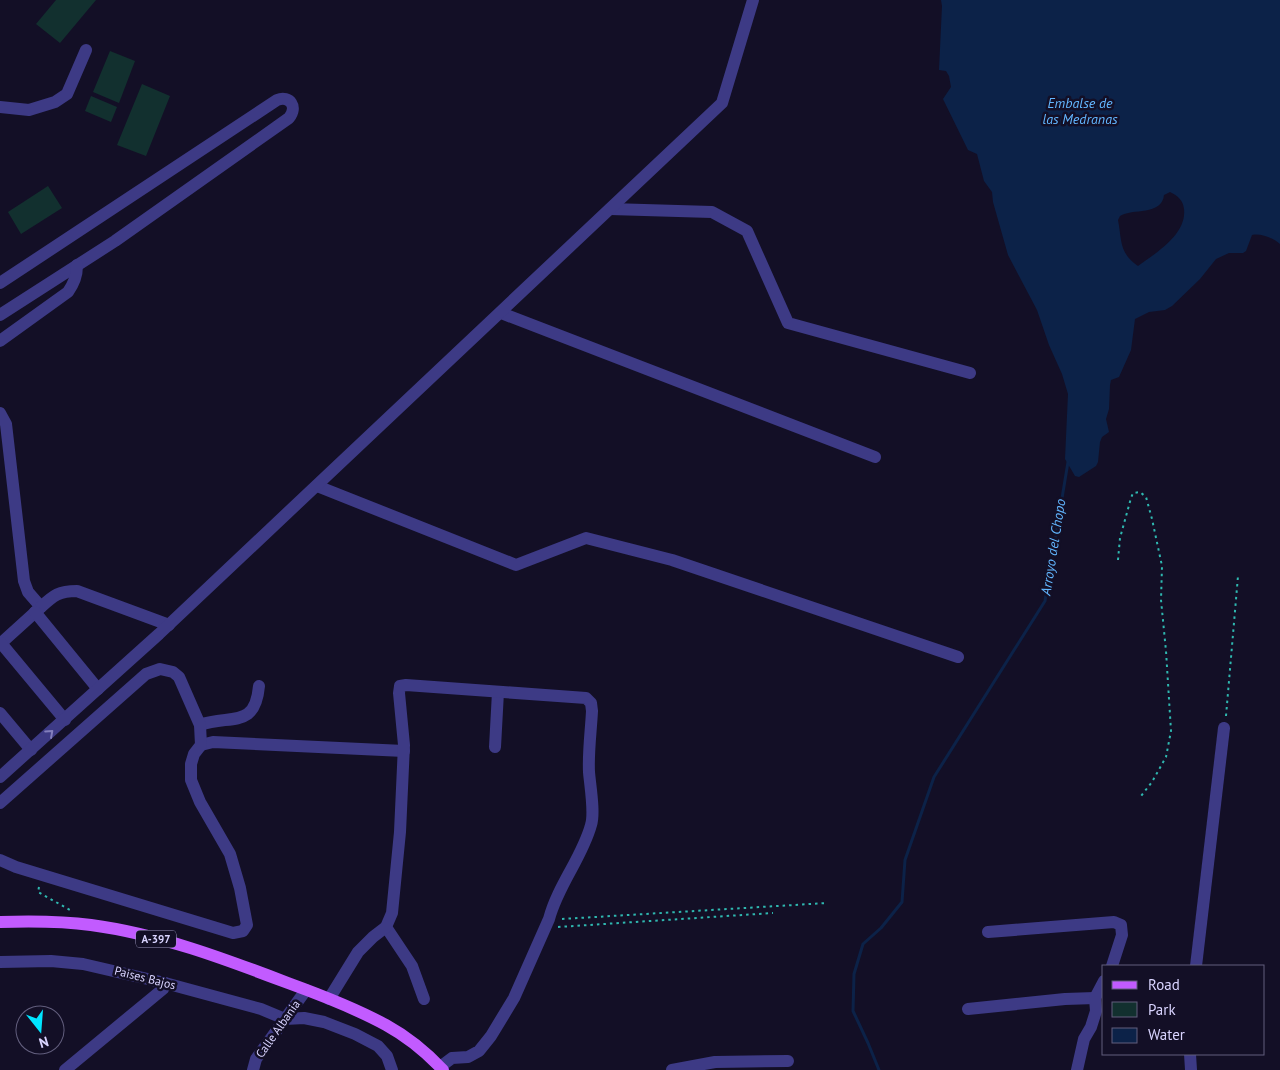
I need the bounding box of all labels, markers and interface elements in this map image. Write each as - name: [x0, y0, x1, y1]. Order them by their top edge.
- water label: Embalse de las Medranas: [1042, 94, 1118, 128]
- water label: Arroyo del Chopo: [1036, 497, 1070, 598]
- one-way arrow: [44, 730, 53, 739]
- road number: A-397: [136, 931, 176, 948]
- street label: Paises Bajos: [113, 963, 177, 992]
- legend: [1102, 965, 1265, 1055]
- text: Road: [1148, 975, 1180, 994]
- street label: Calle Albania: [252, 997, 303, 1061]
- text: Park: [1148, 1000, 1176, 1019]
- north arrow: [15, 1005, 65, 1055]
- text: Water: [1148, 1025, 1185, 1044]
- text: N: [37, 1032, 51, 1052]

